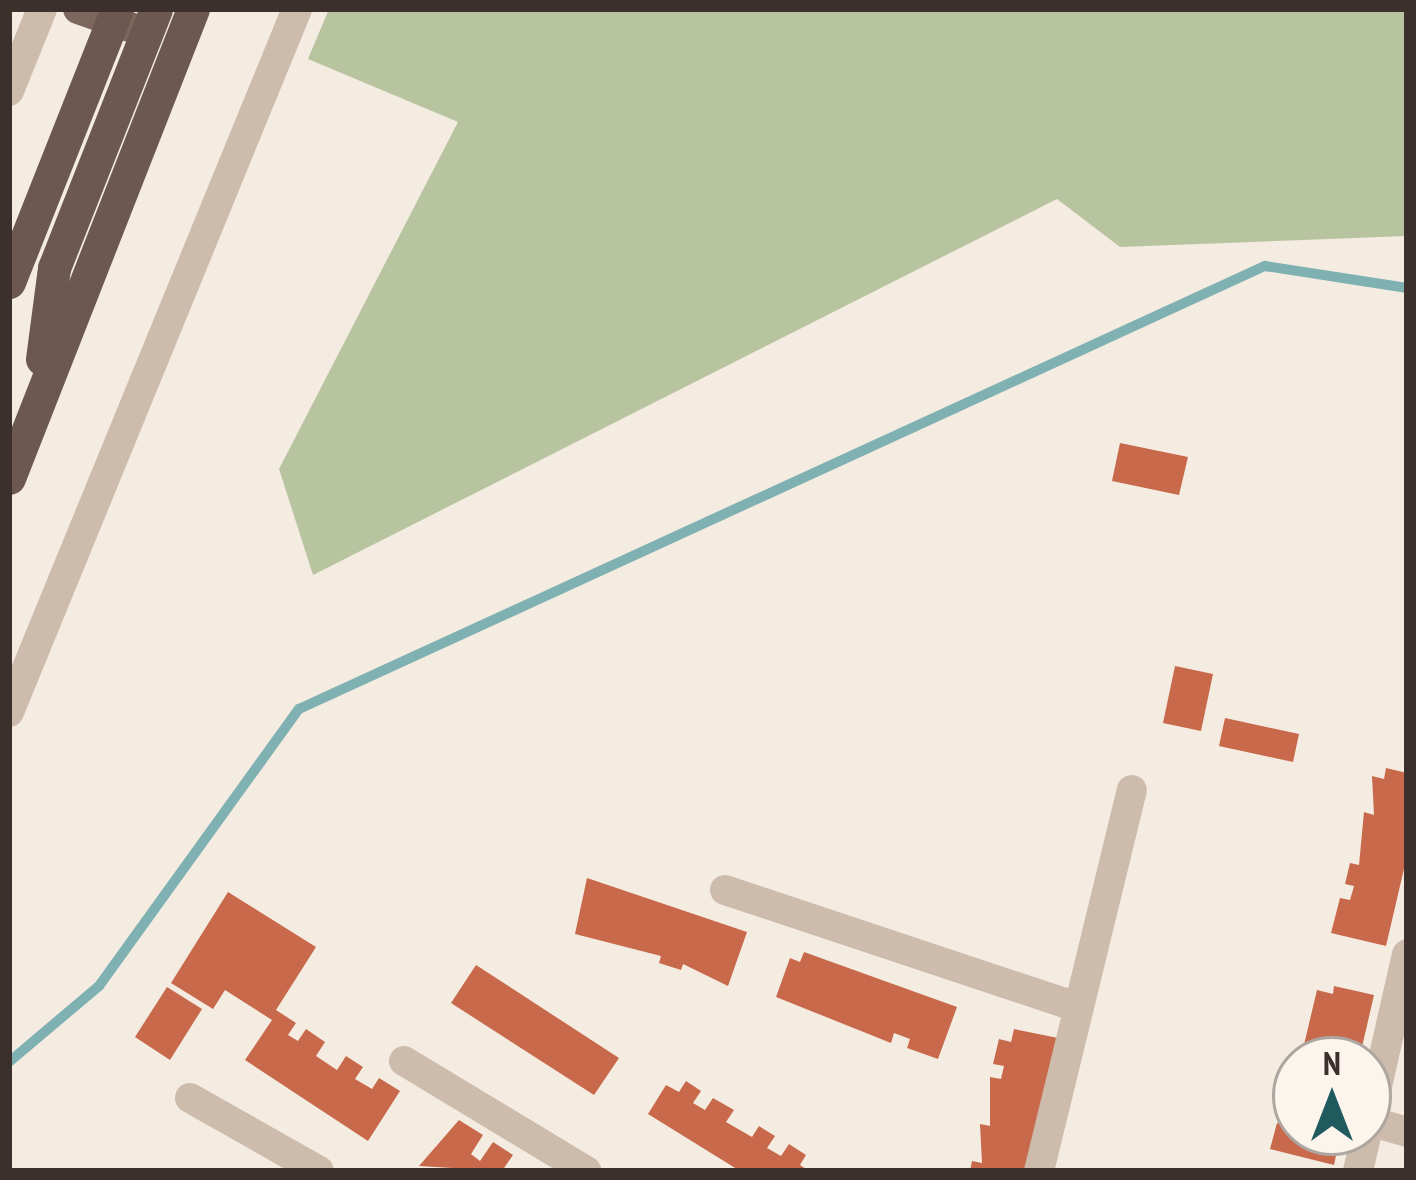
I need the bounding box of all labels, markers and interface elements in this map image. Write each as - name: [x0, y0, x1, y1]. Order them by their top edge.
- north arrow: [1272, 1036, 1392, 1156]
- text: N: [1323, 1041, 1341, 1084]

